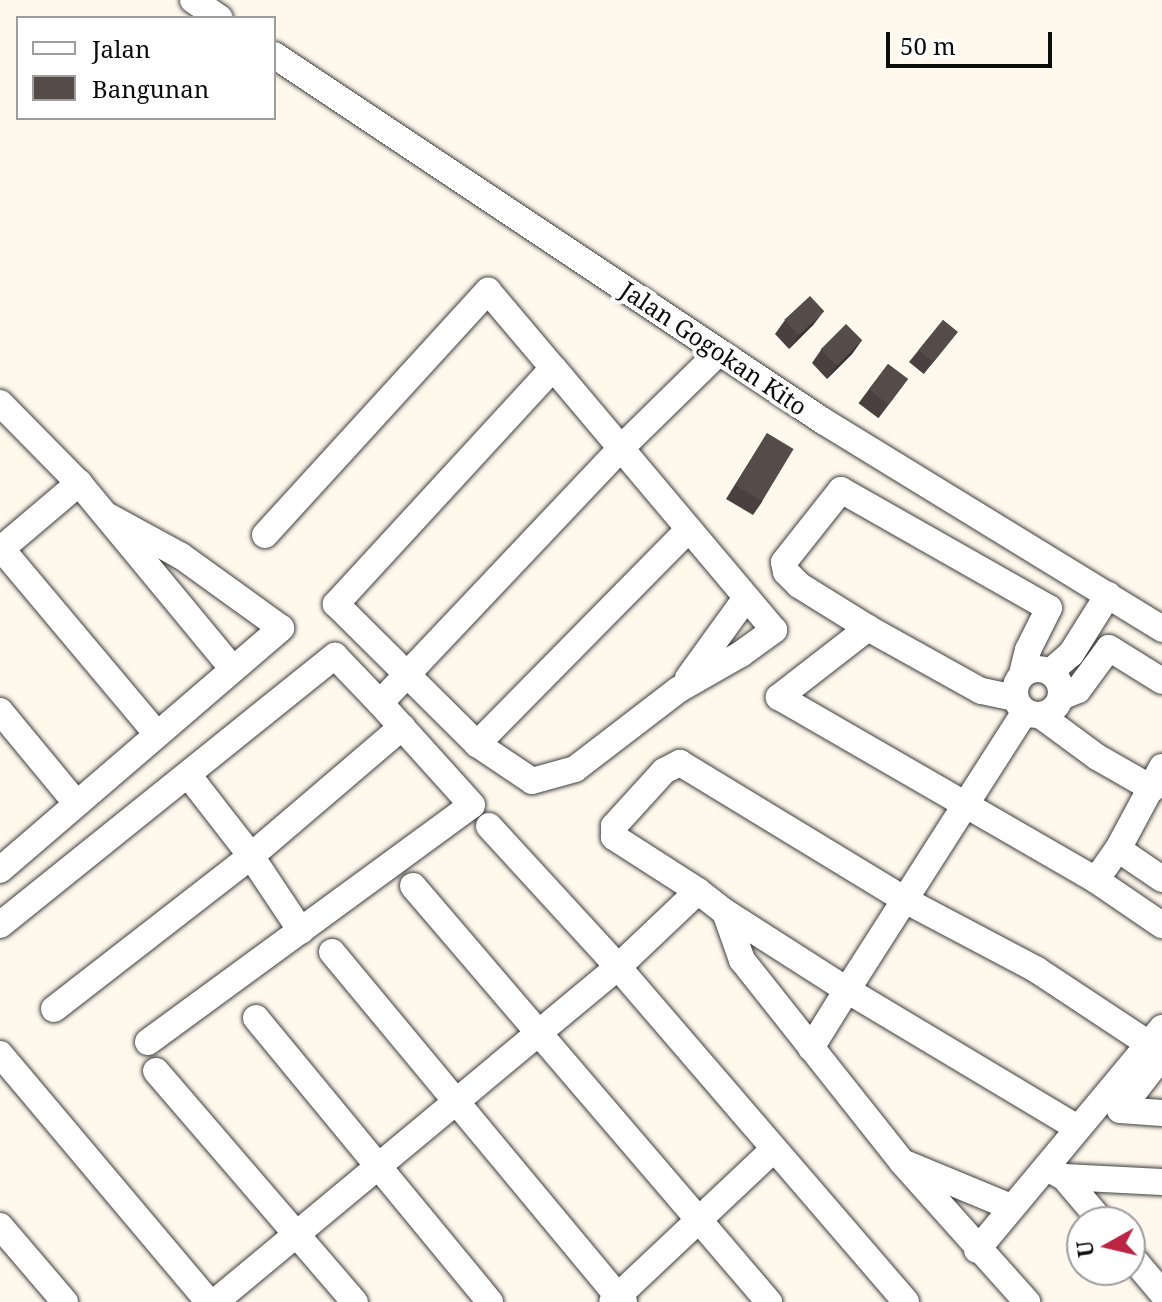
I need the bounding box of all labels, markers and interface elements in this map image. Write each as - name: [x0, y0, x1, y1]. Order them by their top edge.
- legend: [16, 16, 276, 120]
- scale bar: [890, 16, 1056, 66]
- text: 50 m: [900, 29, 956, 62]
- text: Jalan: [92, 32, 151, 65]
- text: Bangunan: [92, 72, 209, 105]
- street label: Jalan Gogokan Kito: [615, 275, 813, 421]
- north arrow: [1066, 1206, 1146, 1286]
- text: U: [1068, 1239, 1100, 1259]

